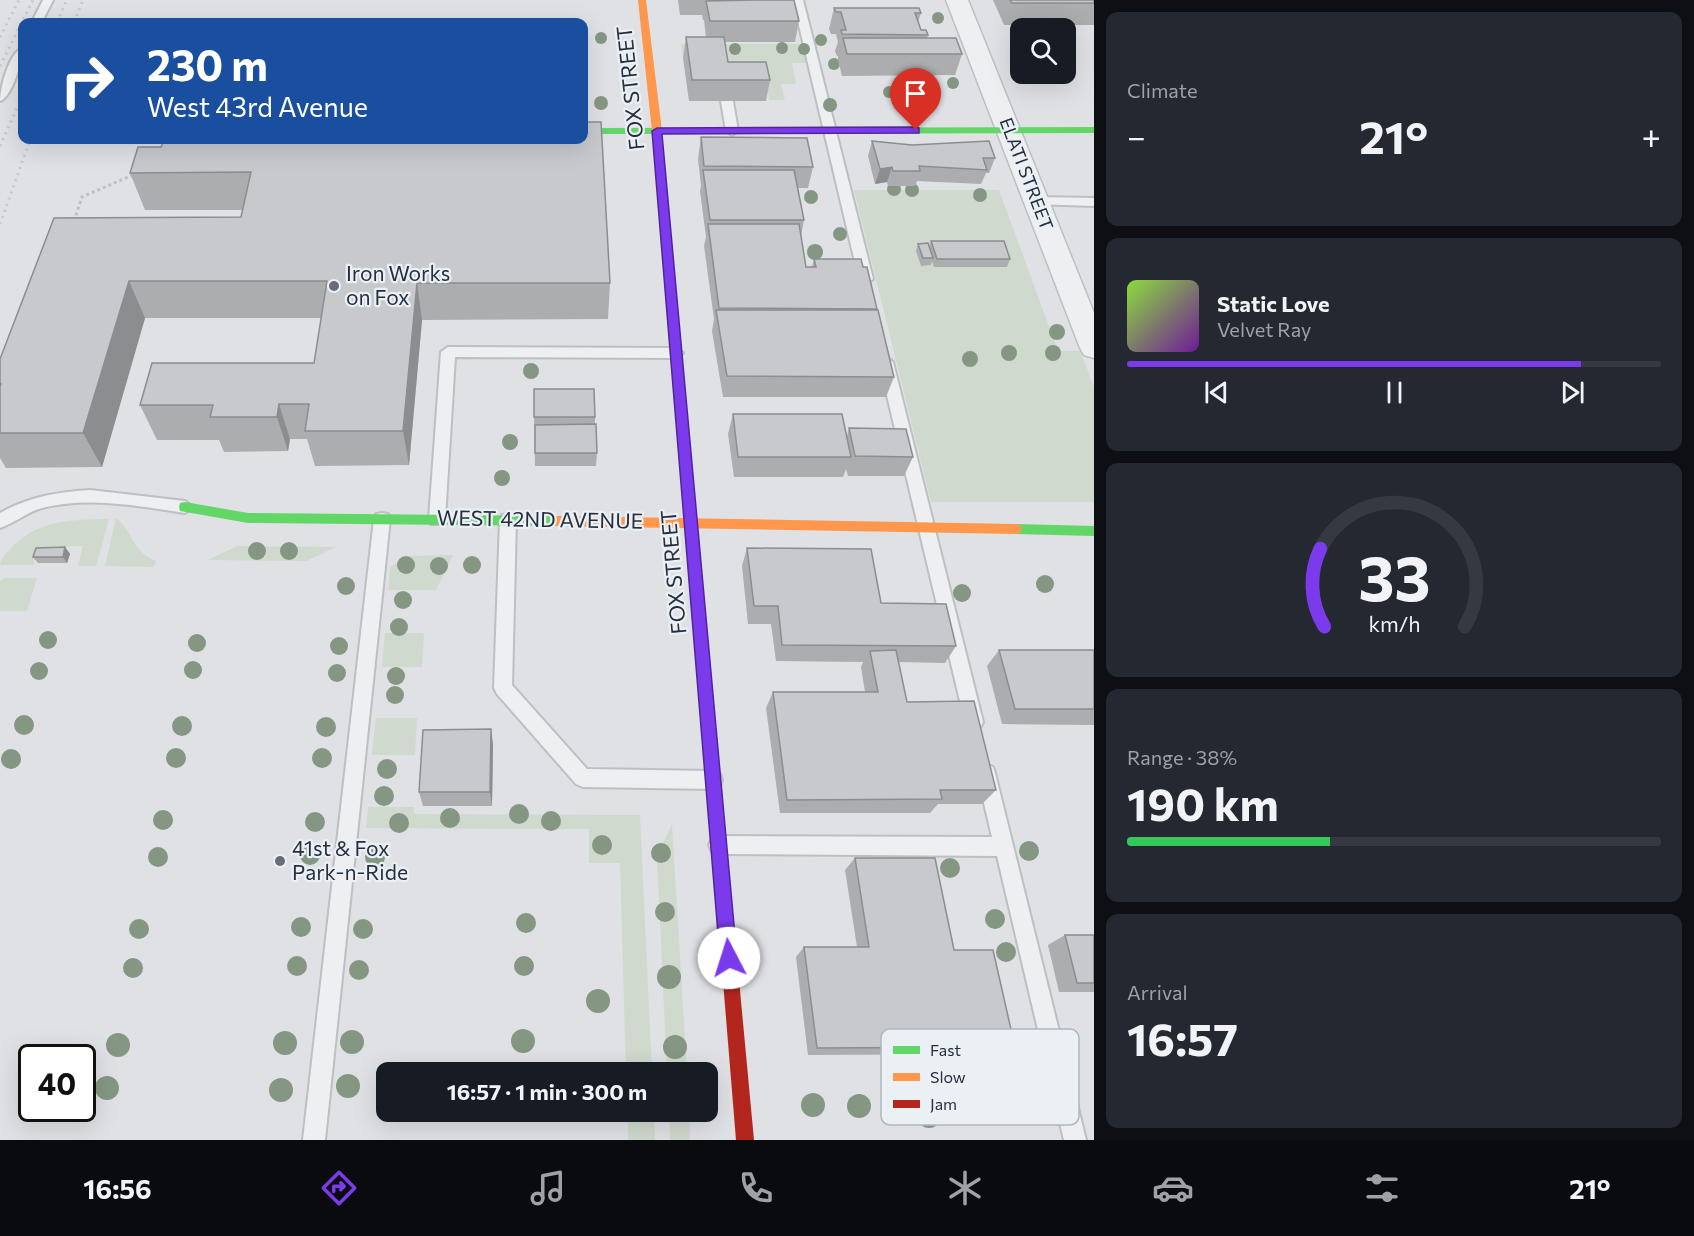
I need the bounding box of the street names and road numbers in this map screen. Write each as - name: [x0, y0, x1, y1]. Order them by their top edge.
- street label: FOX STREET: [611, 25, 648, 151]
- street label: ELATI STREET: [995, 114, 1058, 233]
- street label: WEST 42ND AVENUE: [437, 504, 643, 533]
- street label: FOX STREET: [655, 509, 690, 635]

